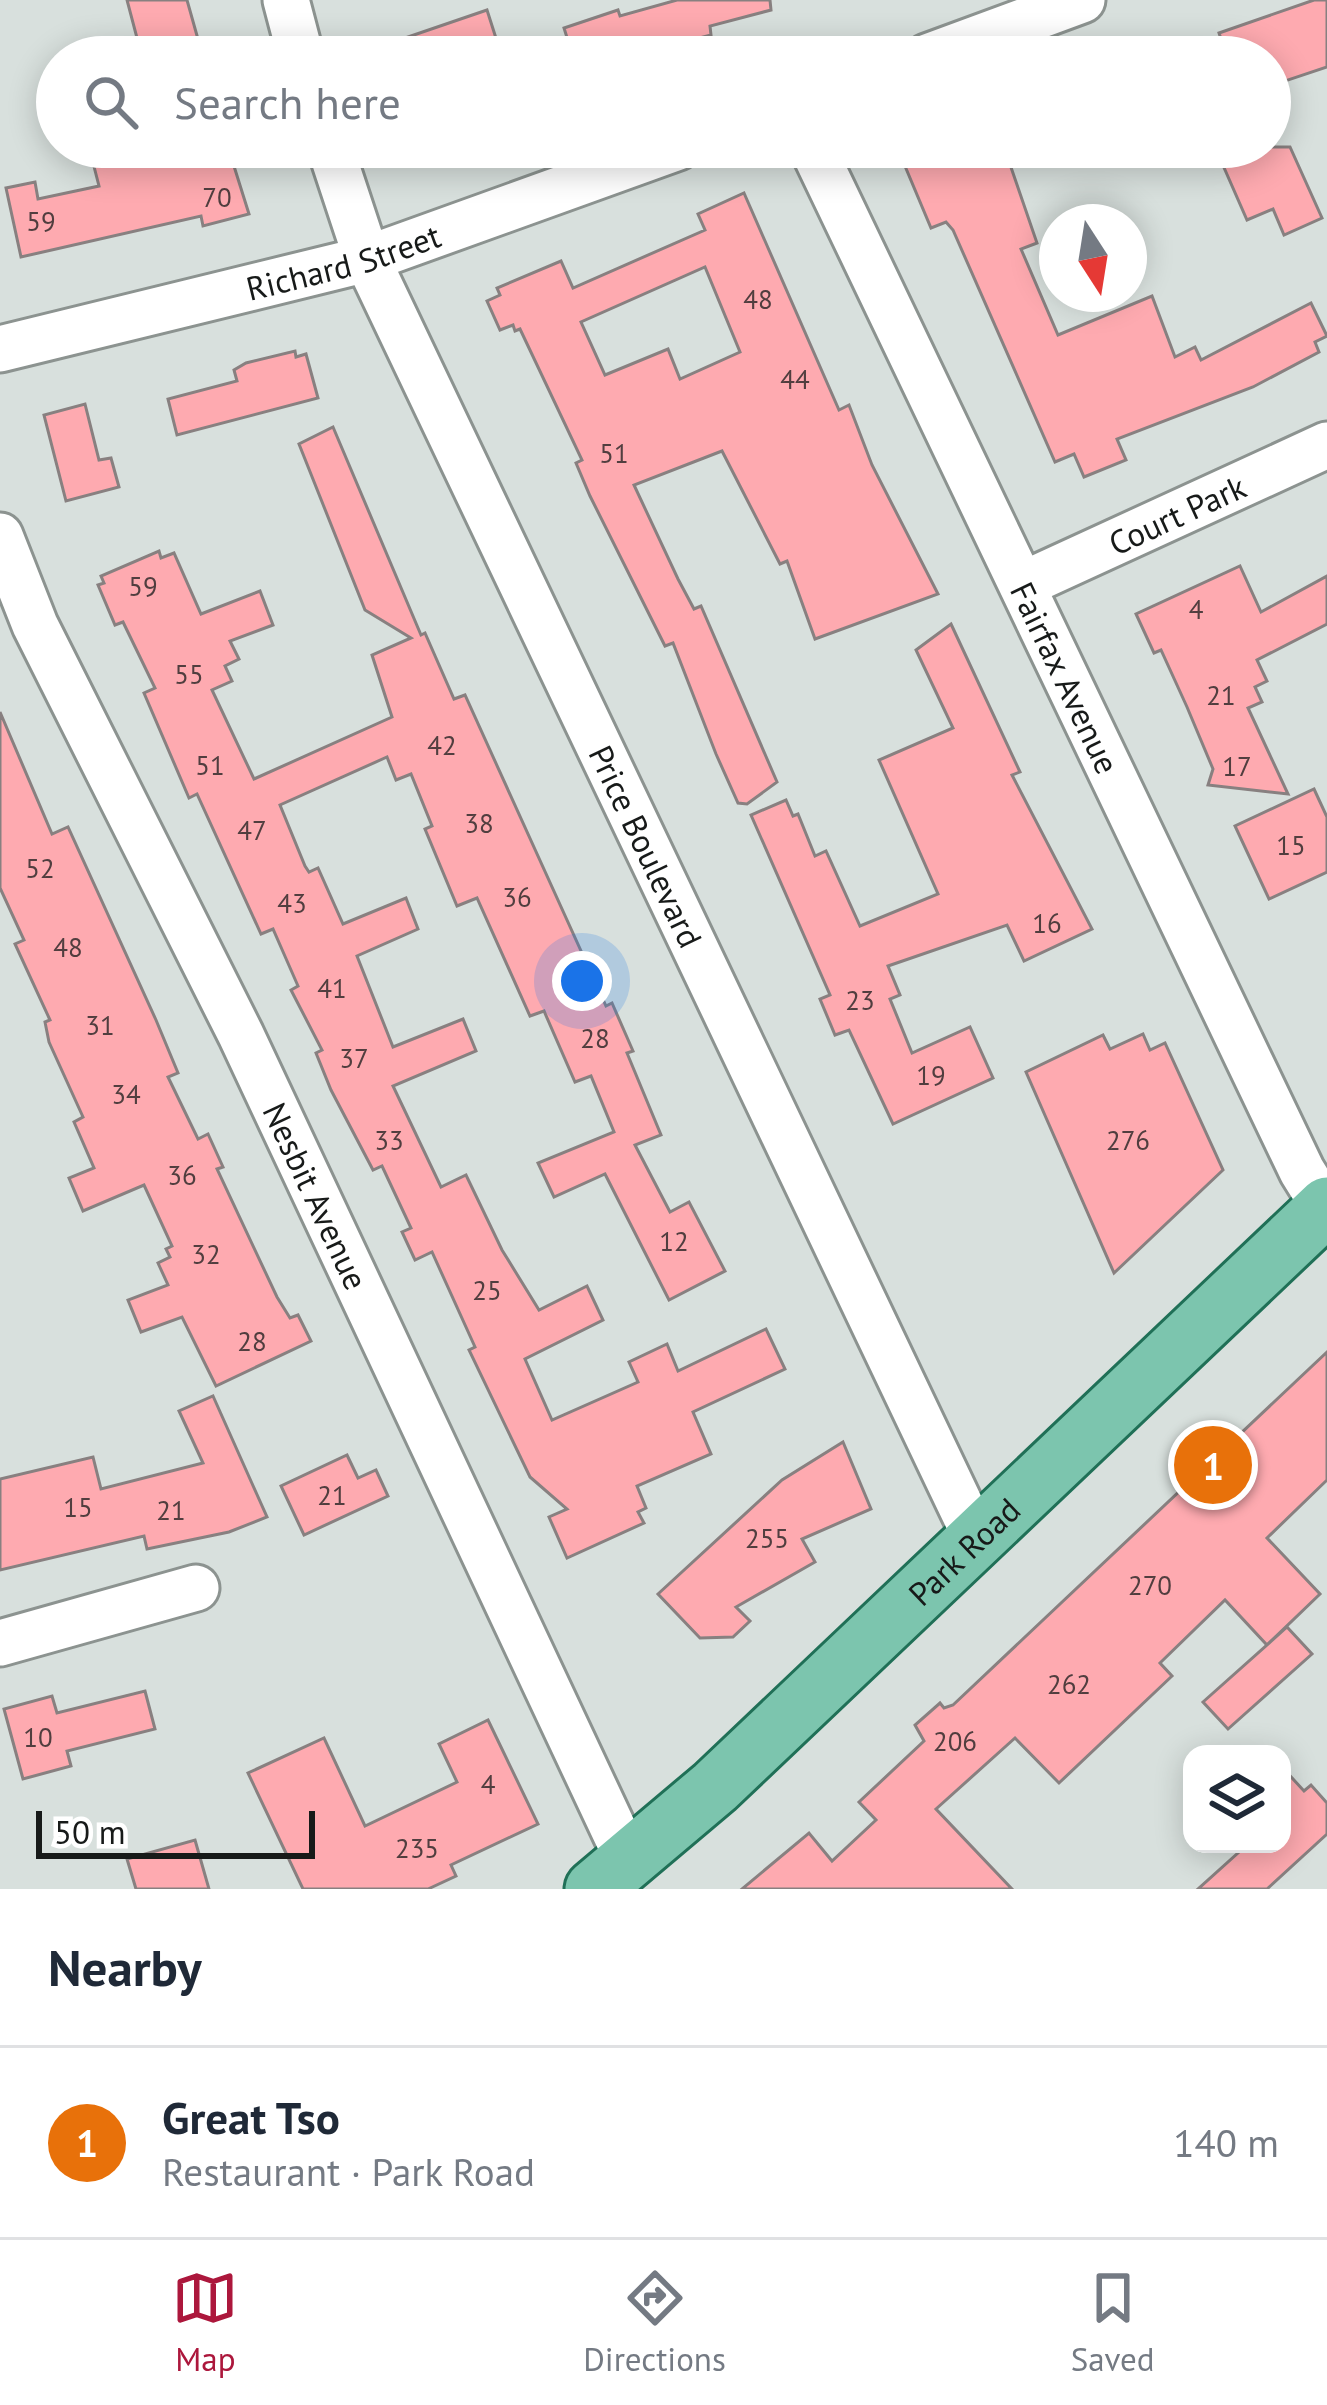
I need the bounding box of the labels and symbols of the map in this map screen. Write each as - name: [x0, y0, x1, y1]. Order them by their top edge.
- house number: 70: [202, 180, 232, 214]
- house number: 59: [26, 204, 56, 238]
- north arrow: [1039, 204, 1147, 312]
- street label: Richard Street: [242, 213, 446, 309]
- house number: 48: [743, 282, 773, 316]
- house number: 44: [780, 362, 810, 396]
- house number: 51: [599, 436, 629, 470]
- street label: Court Park: [1101, 464, 1252, 564]
- house number: 59: [128, 569, 158, 603]
- street label: Fairfax Avenue: [1002, 575, 1130, 780]
- house number: 4: [1189, 592, 1204, 626]
- house number: 55: [174, 657, 204, 691]
- house number: 21: [1206, 678, 1236, 712]
- house number: 42: [427, 728, 457, 762]
- street label: Price Boulevard: [580, 738, 713, 954]
- house number: 51: [195, 748, 225, 782]
- house number: 17: [1222, 749, 1252, 783]
- house number: 38: [464, 806, 494, 840]
- house number: 47: [237, 813, 267, 847]
- house number: 15: [1276, 828, 1306, 862]
- house number: 52: [25, 851, 55, 885]
- house number: 36: [502, 880, 532, 914]
- house number: 43: [277, 886, 307, 920]
- house number: 16: [1032, 906, 1062, 940]
- house number: 48: [53, 930, 83, 964]
- your location: [552, 951, 612, 1011]
- house number: 41: [317, 971, 347, 1005]
- house number: 23: [845, 983, 875, 1017]
- house number: 31: [85, 1008, 115, 1042]
- house number: 28: [580, 1021, 610, 1055]
- house number: 37: [339, 1041, 369, 1075]
- house number: 19: [916, 1058, 946, 1092]
- house number: 34: [111, 1077, 141, 1111]
- street label: Nesbit Avenue: [254, 1095, 379, 1296]
- house number: 33: [374, 1123, 404, 1157]
- house number: 276: [1106, 1123, 1150, 1157]
- house number: 36: [167, 1158, 197, 1192]
- house number: 12: [659, 1224, 689, 1258]
- house number: 32: [191, 1237, 221, 1271]
- house number: 25: [472, 1273, 502, 1307]
- house number: 28: [237, 1324, 267, 1358]
- pin: 1: [1174, 1420, 1252, 1510]
- house number: 21: [317, 1478, 347, 1512]
- street label: Park Road: [899, 1488, 1029, 1614]
- house number: 15: [63, 1490, 93, 1524]
- house number: 21: [156, 1493, 186, 1527]
- house number: 255: [745, 1521, 789, 1555]
- house number: 270: [1128, 1568, 1172, 1602]
- house number: 262: [1047, 1667, 1091, 1701]
- house number: 10: [23, 1720, 53, 1754]
- house number: 206: [933, 1724, 977, 1758]
- house number: 4: [481, 1767, 496, 1801]
- scale bar: [36, 1805, 315, 1858]
- house number: 235: [395, 1831, 439, 1865]

